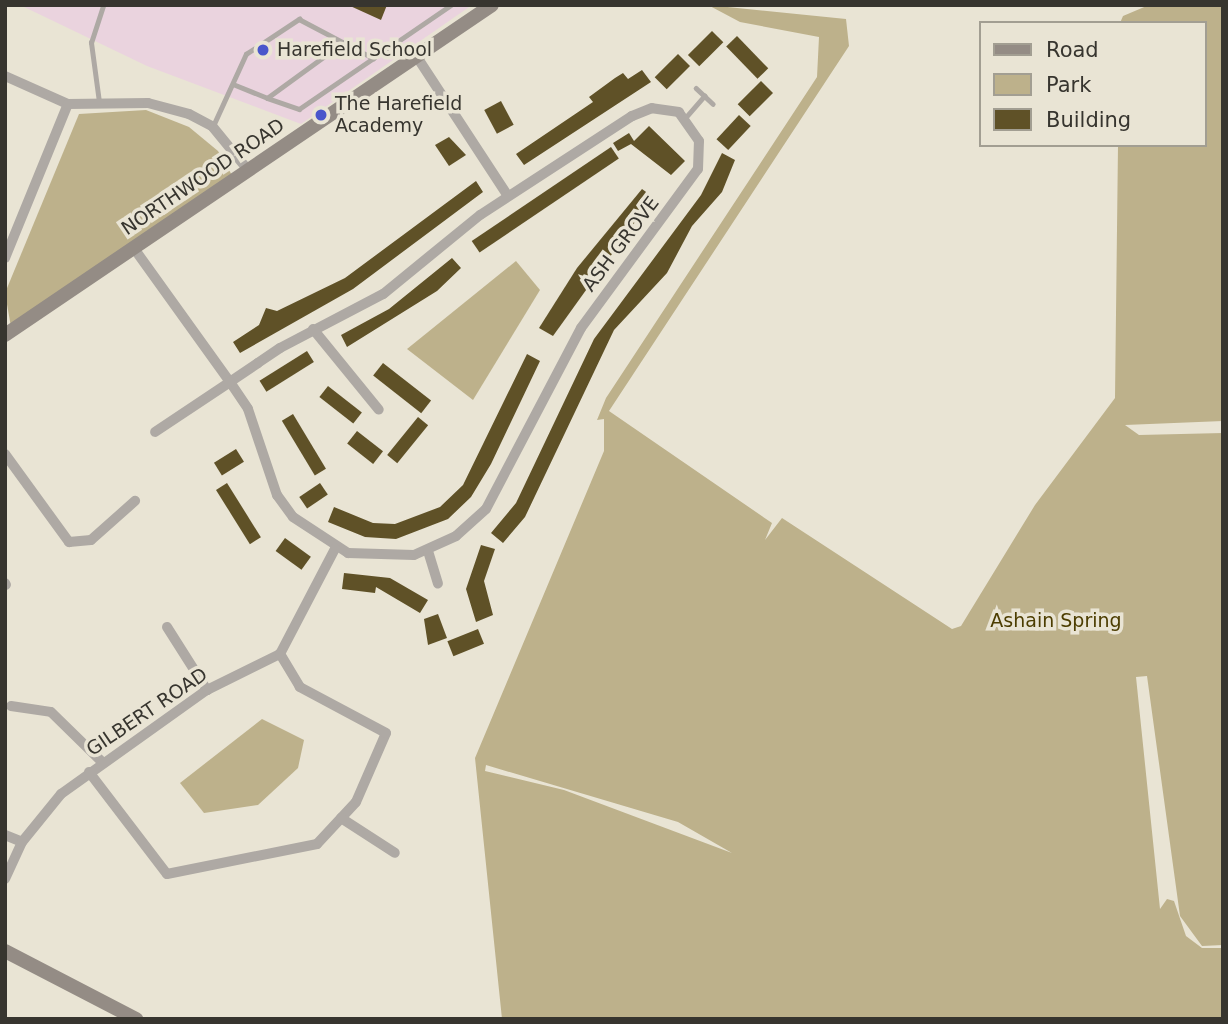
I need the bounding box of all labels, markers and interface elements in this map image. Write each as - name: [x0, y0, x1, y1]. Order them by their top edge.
- legend: [979, 21, 1207, 147]
- text: Road: [1046, 38, 1099, 62]
- place label: Harefield School: [277, 39, 432, 61]
- marker: Harefield School: [255, 42, 271, 58]
- text: Park: [1046, 73, 1091, 97]
- place label: The Harefield Academy: [335, 93, 462, 137]
- marker: The Harefield Academy: [313, 107, 329, 123]
- text: Building: [1046, 108, 1131, 132]
- street label: NORTHWOOD ROAD: [117, 114, 289, 240]
- street label: ASH GROVE: [578, 192, 664, 296]
- park label: Ashain Spring: [990, 610, 1122, 632]
- street label: GILBERT ROAD: [82, 663, 212, 761]

